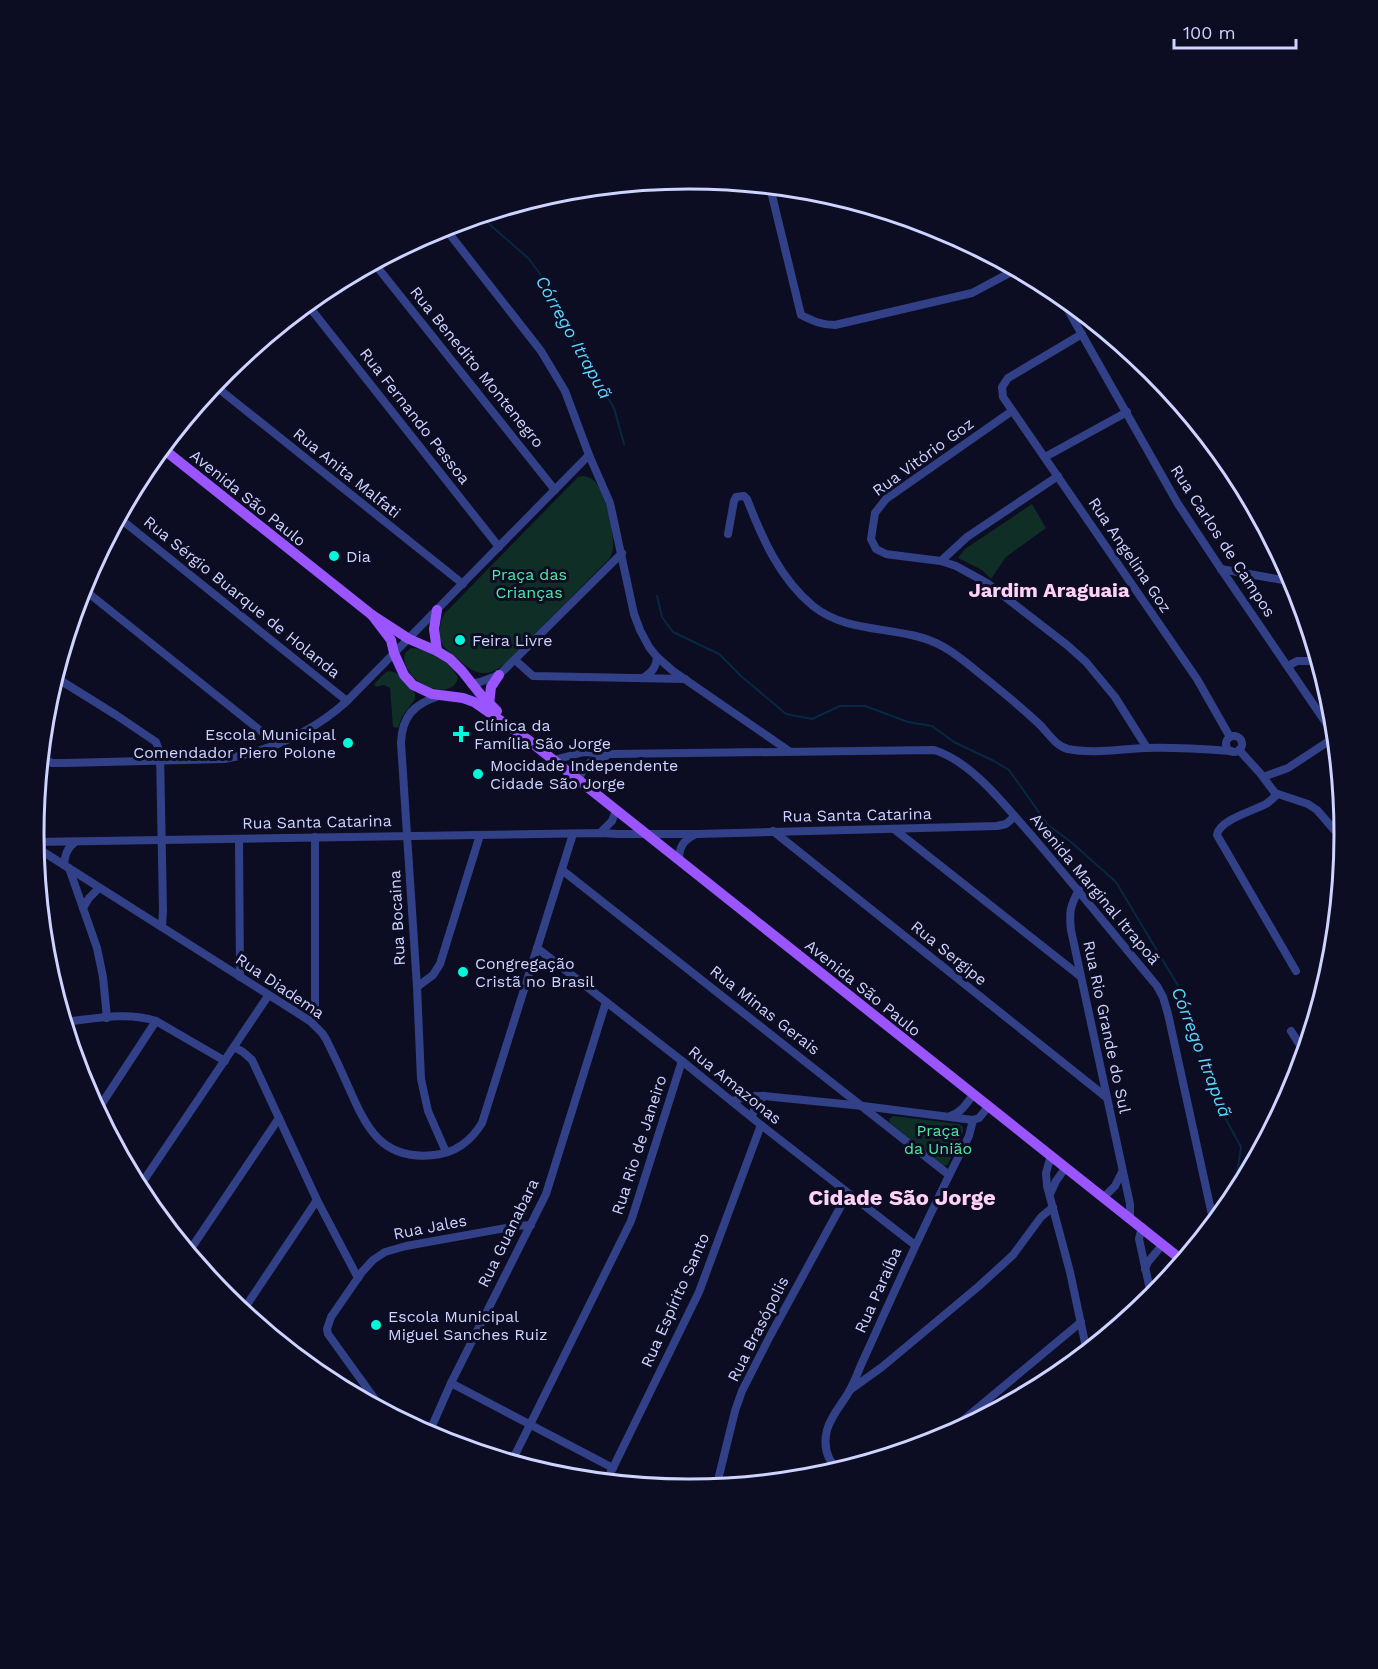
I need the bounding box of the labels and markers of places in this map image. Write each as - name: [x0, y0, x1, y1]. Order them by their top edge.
- place label: Dia: [346, 547, 371, 566]
- marker: Dia: [327, 549, 341, 563]
- place label: Feira Livre: [472, 631, 552, 650]
- marker: Feira Livre: [453, 633, 467, 647]
- place label: Clínica da Família São Jorge: [474, 716, 611, 753]
- place label: Escola Municipal Comendador Piero Polone: [133, 725, 336, 762]
- marker: Clínica da Família São Jorge: [452, 725, 470, 743]
- marker: Escola Municipal Comendador Piero Polone: [341, 736, 355, 750]
- place label: Mocidade Independente Cidade São Jorge: [490, 756, 678, 793]
- marker: Mocidade Independente Cidade São Jorge: [471, 767, 485, 781]
- place label: Congregação Cristã no Brasil: [475, 954, 594, 991]
- marker: Congregação Cristã no Brasil: [456, 965, 470, 979]
- place label: Escola Municipal Miguel Sanches Ruiz: [388, 1307, 548, 1344]
- marker: Escola Municipal Miguel Sanches Ruiz: [369, 1318, 383, 1332]

